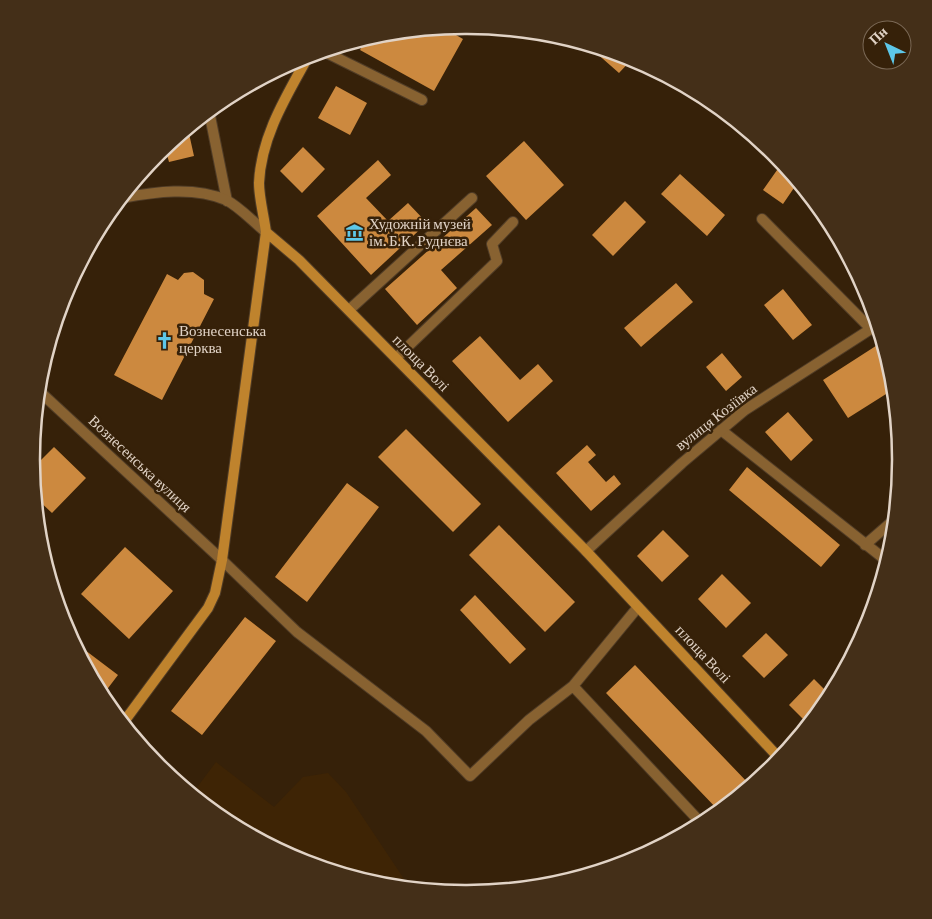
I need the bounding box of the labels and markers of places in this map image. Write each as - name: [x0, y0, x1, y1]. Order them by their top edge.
- place label: Художній музей ім. Б.К. Руднєва: [369, 216, 471, 249]
- museum icon: Художній музей ім. Б.К. Руднєва: [345, 223, 365, 243]
- place label: Вознесенська церква: [179, 323, 267, 356]
- church icon: Вознесенська церква: [155, 330, 175, 350]

